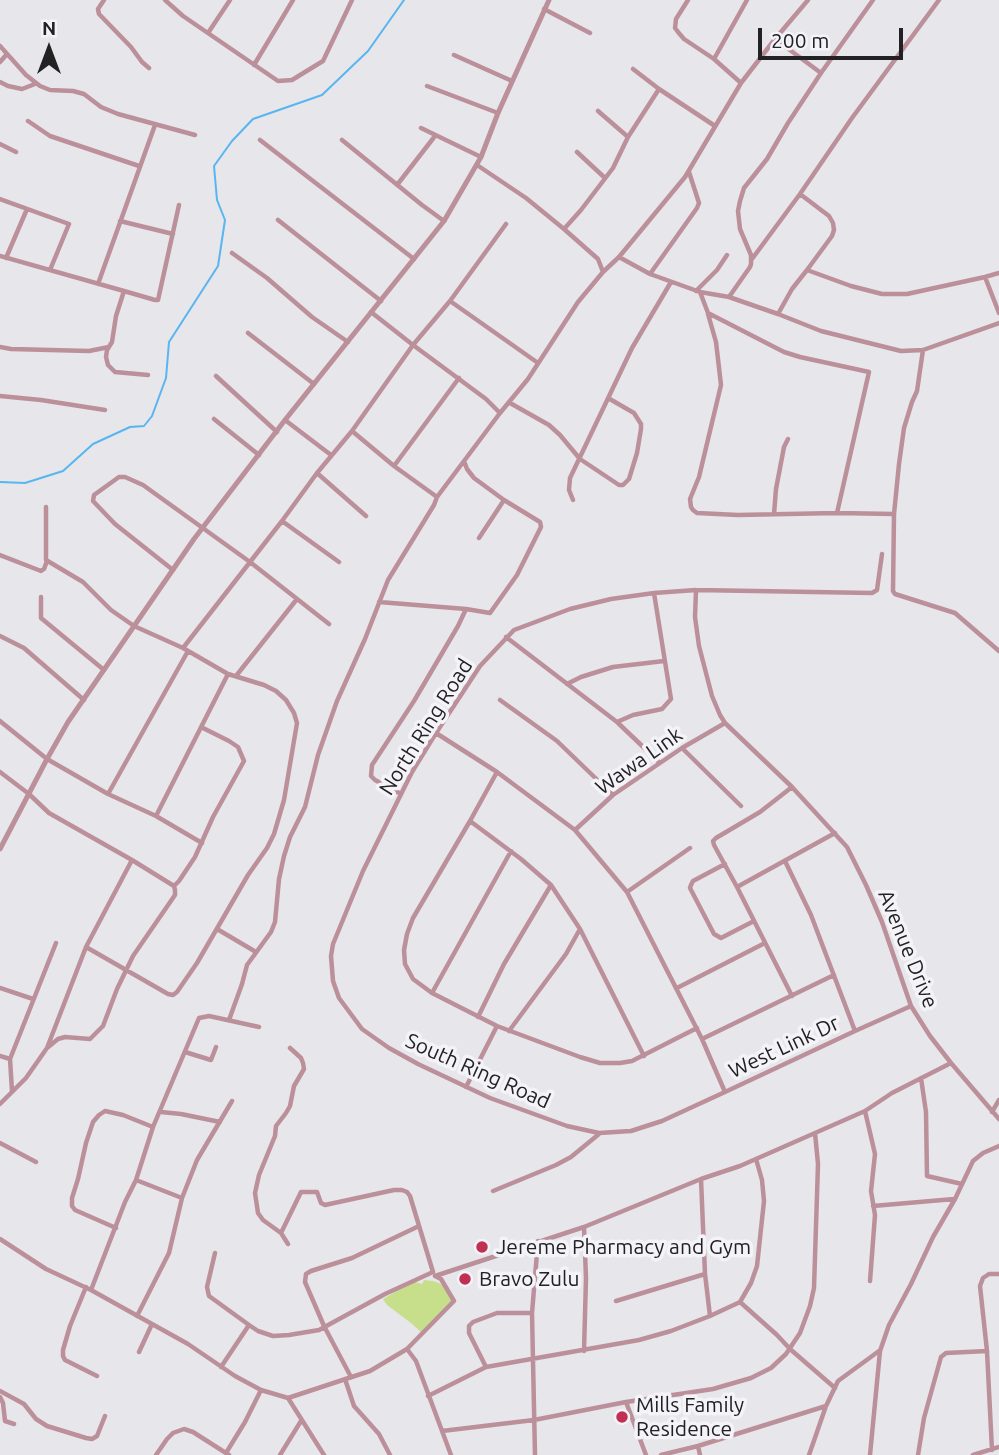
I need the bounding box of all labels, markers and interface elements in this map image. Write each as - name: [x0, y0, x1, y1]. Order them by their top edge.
- north arrow: [14, 14, 84, 84]
- scale bar: [761, 14, 906, 58]
- text: N: [42, 17, 56, 39]
- text: 200 m: [771, 28, 829, 52]
- street label: North Ring Road: [374, 654, 478, 800]
- street label: Wawa Link: [591, 722, 687, 800]
- street label: Avenue Drive: [873, 886, 943, 1012]
- street label: West Link Dr: [725, 1010, 843, 1084]
- street label: South Ring Road: [402, 1028, 554, 1114]
- place label: Jereme Pharmacy and Gym: [496, 1234, 751, 1260]
- marker: Jereme Pharmacy and Gym: [474, 1239, 490, 1255]
- place label: Bravo Zulu: [479, 1266, 580, 1292]
- marker: Bravo Zulu: [457, 1271, 473, 1287]
- place label: Mills Family Residence: [636, 1392, 744, 1442]
- marker: Mills Family Residence: [614, 1409, 630, 1425]

